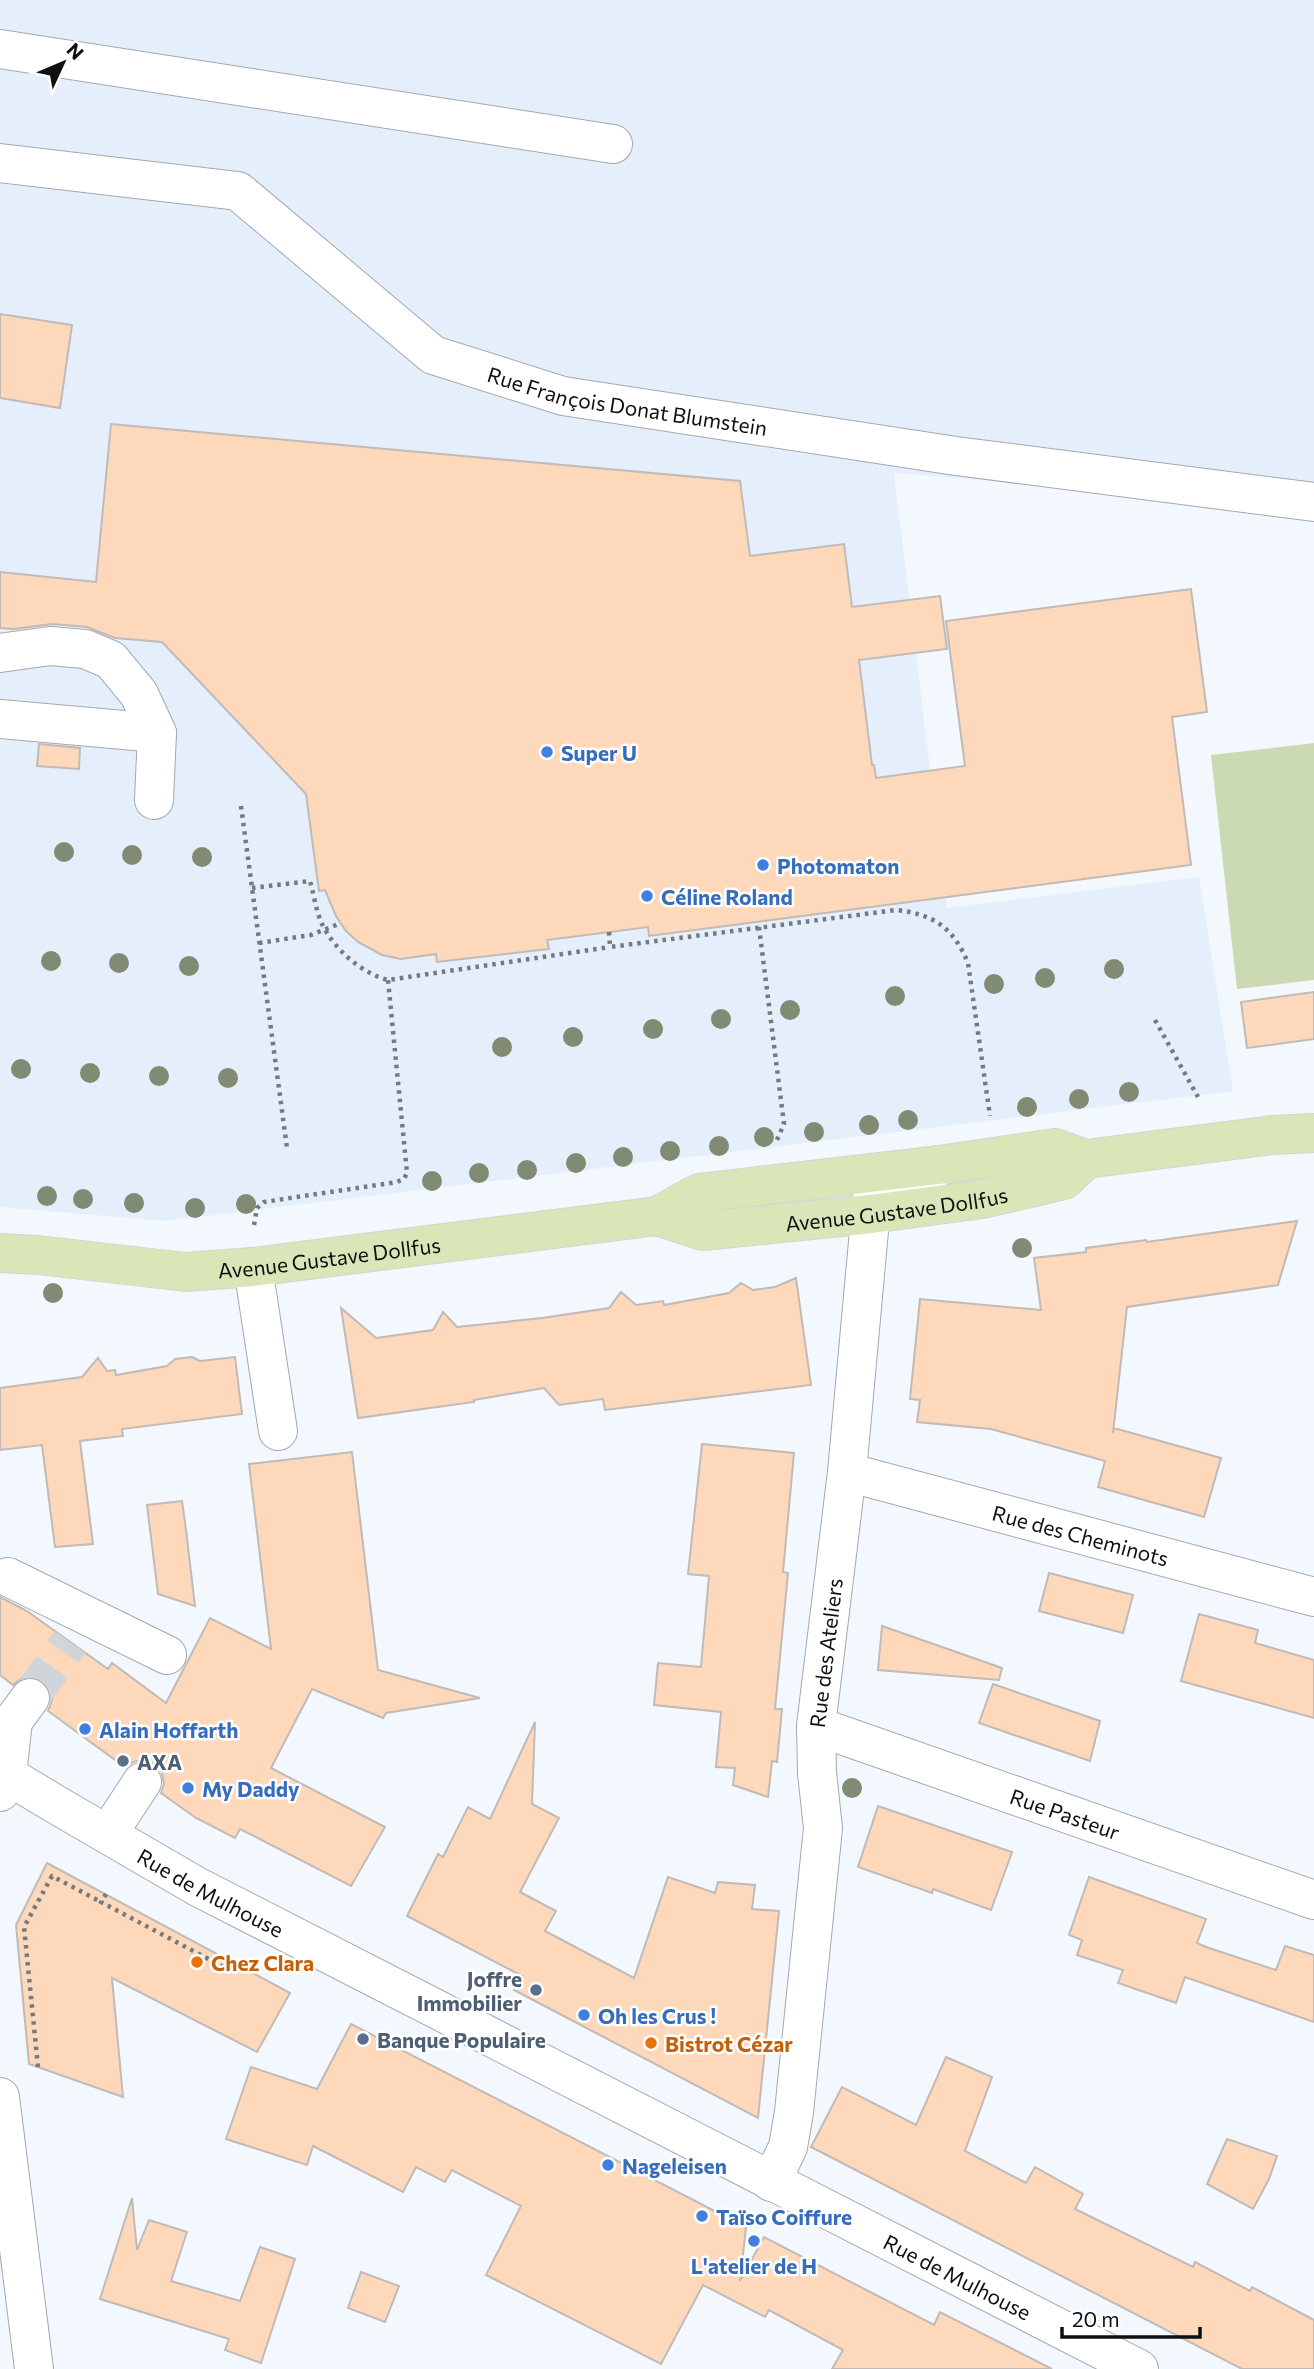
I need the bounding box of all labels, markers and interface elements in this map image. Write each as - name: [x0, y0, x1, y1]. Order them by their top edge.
- north arrow: [28, 28, 98, 98]
- text: N: [62, 38, 89, 64]
- street label: Rue François Donat Blumstein: [485, 361, 769, 440]
- place label: Super U: [561, 740, 637, 765]
- marker: Super U: [539, 744, 555, 760]
- place label: Photomaton: [777, 853, 899, 878]
- marker: Photomaton: [755, 857, 771, 873]
- place label: Céline Roland: [661, 884, 793, 909]
- marker: Céline Roland: [639, 888, 655, 904]
- street label: Avenue Gustave Dollfus: [784, 1181, 1010, 1235]
- street label: Avenue Gustave Dollfus: [217, 1231, 442, 1282]
- street label: Rue des Cheminots: [990, 1499, 1172, 1570]
- street label: Rue des Ateliers: [803, 1577, 846, 1729]
- place label: Alain Hoffarth: [99, 1717, 238, 1742]
- marker: Alain Hoffarth: [77, 1721, 93, 1737]
- place label: AXA: [137, 1749, 182, 1774]
- marker: AXA: [115, 1753, 131, 1769]
- place label: My Daddy: [202, 1776, 300, 1801]
- marker: My Daddy: [180, 1780, 196, 1796]
- street label: Rue Pasteur: [1007, 1782, 1123, 1844]
- street label: Rue de Mulhouse: [133, 1842, 288, 1941]
- place label: Chez Clara: [211, 1950, 314, 1975]
- marker: Chez Clara: [189, 1954, 205, 1970]
- place label: Joffre Immobilier: [417, 1966, 522, 2015]
- marker: Joffre Immobilier: [528, 1982, 544, 1998]
- place label: Oh les Crus !: [598, 2003, 716, 2028]
- marker: Oh les Crus !: [576, 2007, 592, 2023]
- place label: Banque Populaire: [377, 2027, 546, 2052]
- marker: Banque Populaire: [355, 2031, 371, 2047]
- place label: Bistrot Cézar: [665, 2031, 793, 2056]
- marker: Bistrot Cézar: [643, 2035, 659, 2051]
- place label: Nageleisen: [622, 2153, 727, 2178]
- marker: Nageleisen: [600, 2157, 616, 2173]
- place label: Taïso Coiffure: [716, 2204, 852, 2229]
- marker: Taïso Coiffure: [694, 2208, 710, 2224]
- street label: Rue de Mulhouse: [880, 2228, 1036, 2324]
- marker: L'atelier de H: [746, 2233, 762, 2249]
- place label: L'atelier de H: [691, 2253, 817, 2278]
- scale bar: [1062, 2296, 1200, 2340]
- text: 20 m: [1072, 2306, 1120, 2331]

